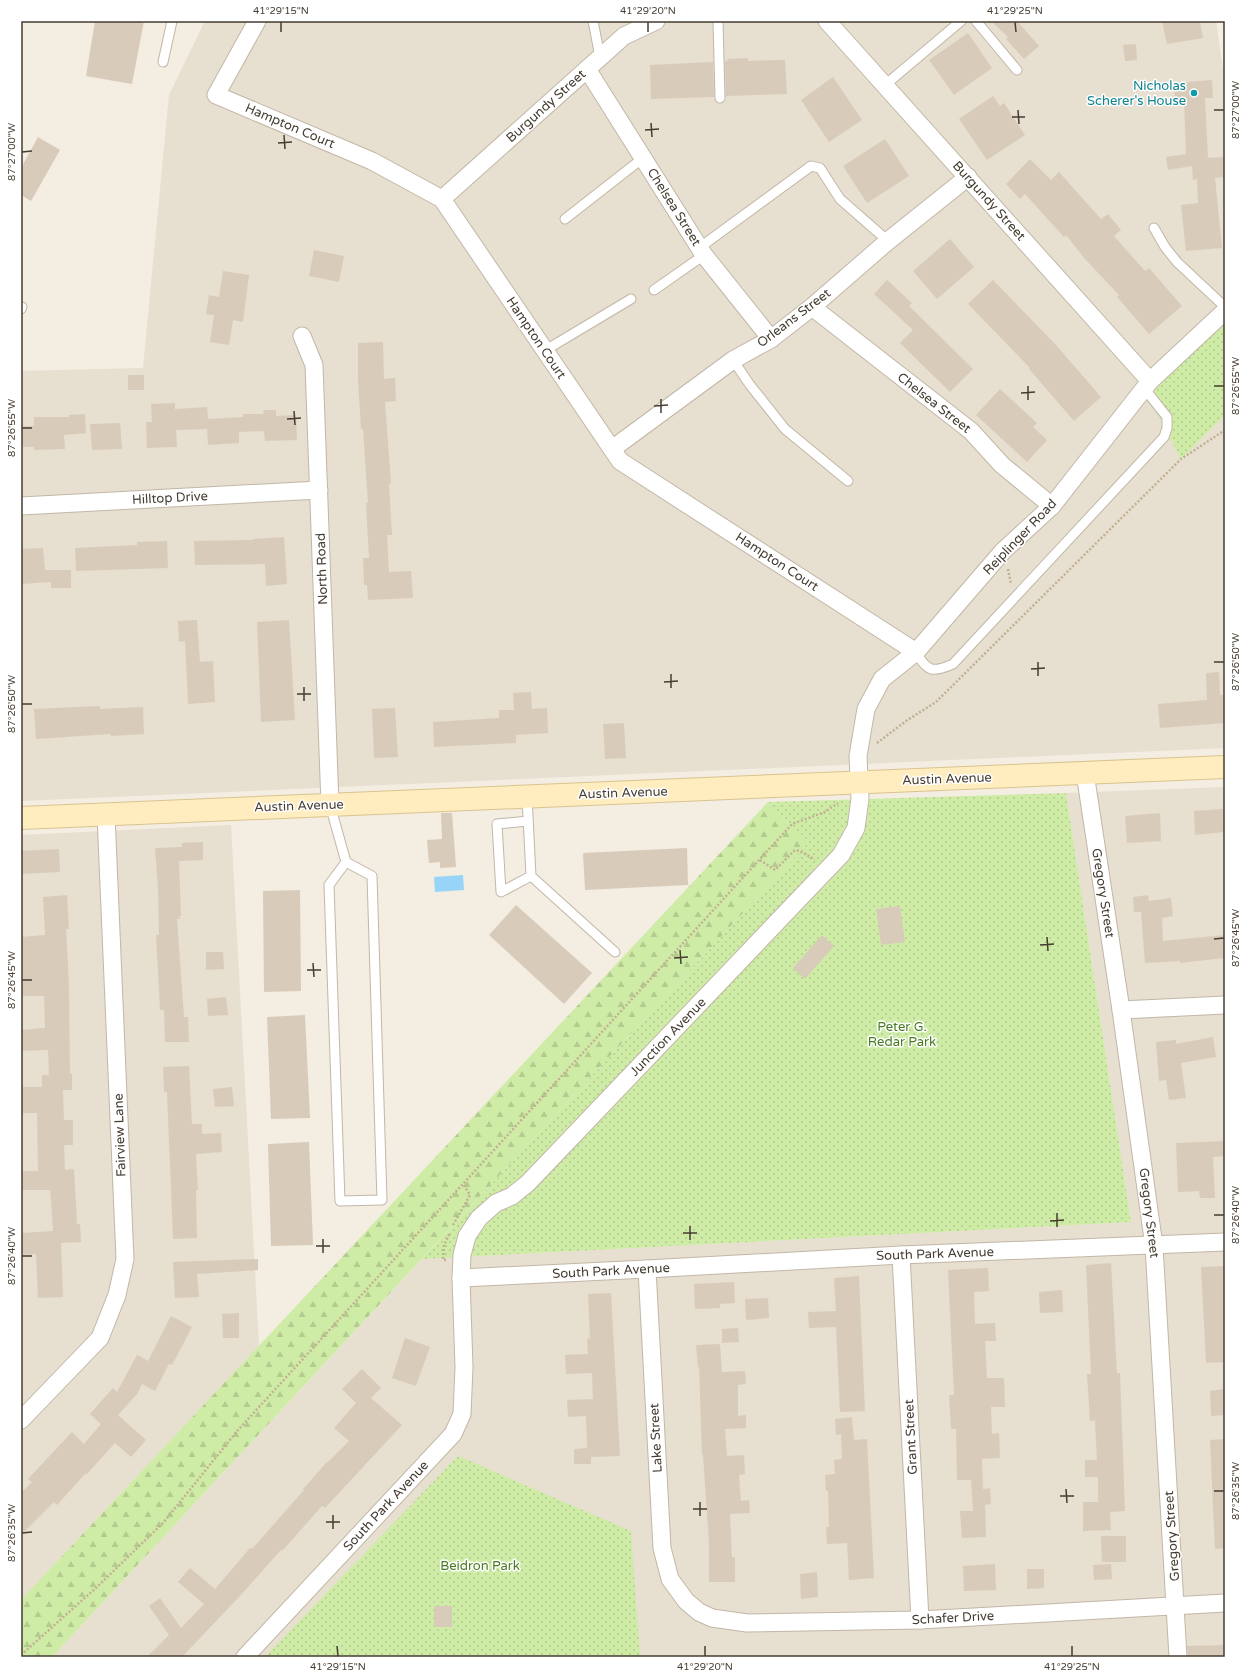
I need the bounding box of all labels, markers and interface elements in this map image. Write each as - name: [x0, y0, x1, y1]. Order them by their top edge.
- text: 41°29'15"N: [253, 5, 309, 17]
- text: 41°29'20"N: [620, 5, 676, 17]
- text: 41°29'25"N: [987, 5, 1043, 17]
- street label: Burgundy Street: [503, 66, 589, 146]
- place label: Nicholas Scherer's House: [1087, 78, 1186, 109]
- text: 87°27'00"W: [1230, 81, 1242, 139]
- marker: Nicholas Scherer's House: [1189, 88, 1199, 98]
- street label: Hampton Court: [243, 100, 337, 152]
- text: 87°27'00"W: [6, 123, 18, 181]
- street label: Burgundy Street: [949, 158, 1029, 244]
- street label: Chelsea Street: [644, 165, 704, 249]
- street label: Orleans Street: [754, 285, 834, 351]
- street label: Hampton Court: [503, 294, 569, 382]
- text: 87°26'55"W: [1230, 357, 1242, 415]
- street label: Chelsea Street: [894, 369, 974, 437]
- text: 87°26'55"W: [6, 399, 18, 457]
- street label: Hilltop Drive: [132, 488, 208, 508]
- street label: Reiplinger Road: [980, 496, 1060, 578]
- street label: Hampton Court: [732, 529, 822, 595]
- street label: North Road: [313, 533, 331, 605]
- text: 87°26'50"W: [1230, 633, 1242, 691]
- text: 87°26'50"W: [6, 675, 18, 733]
- street label: Austin Avenue: [902, 769, 992, 789]
- street label: Austin Avenue: [578, 783, 668, 803]
- street label: Austin Avenue: [254, 796, 344, 816]
- street label: Gregory Street: [1088, 847, 1118, 939]
- text: 87°26'45"W: [1230, 909, 1242, 967]
- text: 87°26'45"W: [6, 951, 18, 1009]
- street label: Junction Avenue: [627, 994, 709, 1080]
- park label: Peter G. Redar Park: [868, 1019, 936, 1050]
- street label: Fairview Lane: [111, 1093, 129, 1177]
- street label: Gregory Street: [1136, 1167, 1162, 1259]
- text: 87°26'40"W: [1230, 1186, 1242, 1244]
- text: 87°26'40"W: [6, 1227, 18, 1285]
- street label: South Park Avenue: [876, 1244, 994, 1264]
- street label: South Park Avenue: [552, 1260, 670, 1282]
- street label: Grant Street: [901, 1399, 921, 1475]
- street label: Lake Street: [646, 1403, 666, 1473]
- street label: South Park Avenue: [340, 1457, 432, 1555]
- text: 87°26'35"W: [1230, 1462, 1242, 1520]
- street label: Gregory Street: [1161, 1490, 1183, 1582]
- text: 87°26'35"W: [6, 1504, 18, 1562]
- park label: Beidron Park: [440, 1558, 520, 1574]
- street label: Schafer Drive: [911, 1608, 995, 1628]
- text: 41°29'15"N: [310, 1661, 366, 1673]
- text: 41°29'20"N: [677, 1661, 733, 1673]
- text: 41°29'25"N: [1044, 1661, 1100, 1673]

